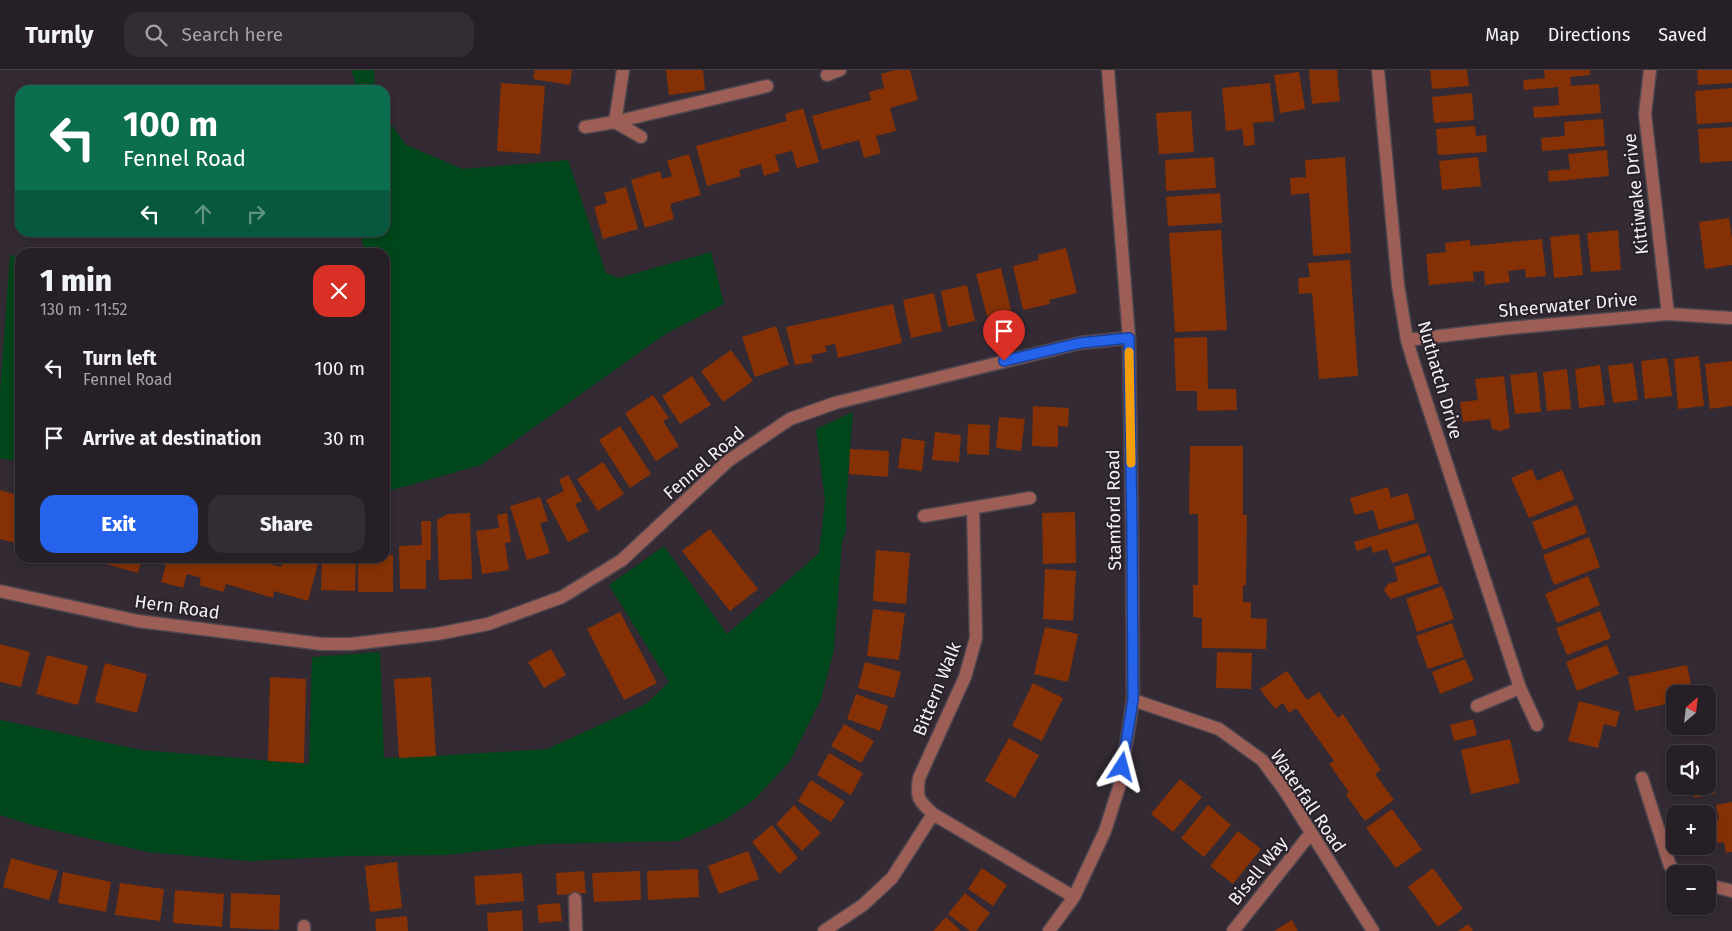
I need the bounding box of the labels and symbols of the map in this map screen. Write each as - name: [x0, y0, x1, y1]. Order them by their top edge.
- street label: Kittiwake Drive: [1619, 132, 1653, 256]
- street label: Sheerwater Drive: [1498, 288, 1638, 322]
- pin: [983, 310, 1025, 361]
- street label: Nuthatch Drive: [1413, 318, 1467, 442]
- street label: Fennel Road: [659, 422, 749, 504]
- street label: Stamford Road: [1102, 449, 1126, 571]
- street label: Hern Road: [133, 590, 221, 624]
- street label: Bittern Walk: [908, 638, 966, 739]
- north arrow: [1666, 685, 1716, 735]
- position arrow: [1095, 740, 1147, 792]
- street label: Waterfall Road: [1266, 745, 1350, 857]
- street label: Bisell Way: [1224, 832, 1293, 910]

